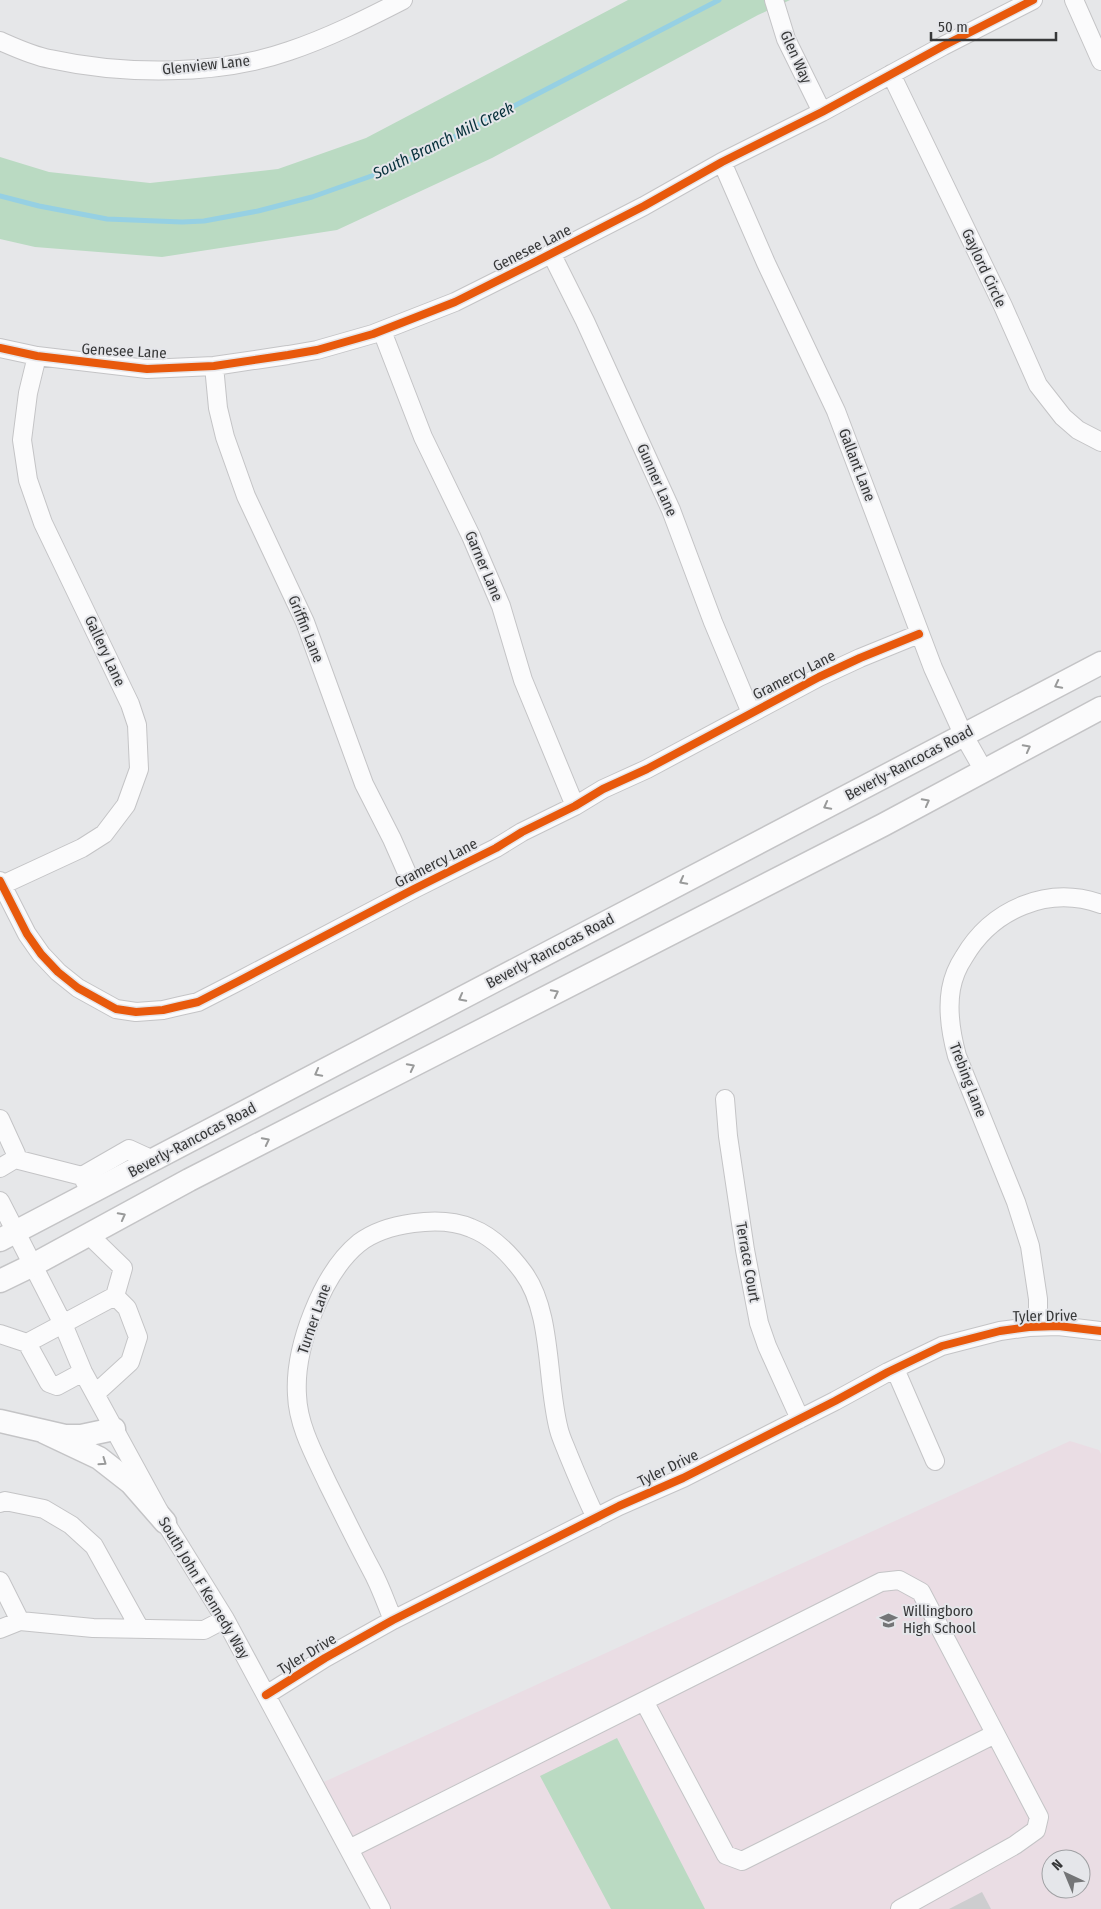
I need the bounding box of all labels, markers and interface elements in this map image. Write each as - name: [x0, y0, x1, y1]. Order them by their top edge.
- scale bar: [931, 10, 1056, 42]
- text: 50 m: [938, 18, 968, 36]
- street label: Glen Way: [776, 28, 816, 86]
- street label: Glenview Lane: [161, 51, 251, 79]
- water label: South Branch Mill Creek: [369, 98, 517, 183]
- street label: Genesee Lane: [490, 221, 574, 275]
- street label: Gaylord Circle: [958, 226, 1010, 310]
- street label: Genesee Lane: [81, 340, 167, 362]
- street label: Gallant Lane: [835, 426, 879, 504]
- street label: Gunner Lane: [633, 441, 681, 519]
- street label: Garner Lane: [461, 528, 507, 604]
- street label: Griffin Lane: [284, 593, 328, 665]
- street label: Gallery Lane: [81, 613, 129, 689]
- street label: Gramercy Lane: [750, 646, 838, 704]
- one-way arrow: [1054, 679, 1063, 689]
- street label: Beverly-Rancocas Road: [842, 722, 976, 804]
- one-way arrow: [1021, 745, 1030, 755]
- one-way arrow: [921, 798, 930, 808]
- one-way arrow: [823, 800, 832, 810]
- street label: Gramercy Lane: [392, 834, 480, 892]
- one-way arrow: [680, 875, 689, 885]
- street label: Beverly-Rancocas Road: [483, 910, 617, 992]
- one-way arrow: [550, 989, 559, 999]
- one-way arrow: [458, 992, 467, 1002]
- street label: Trebing Lane: [946, 1040, 990, 1120]
- one-way arrow: [405, 1063, 414, 1073]
- one-way arrow: [315, 1067, 324, 1077]
- street label: Beverly-Rancocas Road: [125, 1099, 259, 1181]
- one-way arrow: [261, 1137, 270, 1147]
- one-way arrow: [116, 1212, 125, 1222]
- street label: Terrace Court: [732, 1220, 764, 1304]
- street label: Turner Lane: [294, 1282, 334, 1356]
- street label: Tyler Drive: [1012, 1306, 1078, 1326]
- street label: Tyler Drive: [635, 1446, 701, 1490]
- one-way arrow: [98, 1455, 107, 1465]
- street label: South John F Kennedy Way: [155, 1514, 254, 1662]
- place label: Willingboro High School: [903, 1602, 976, 1637]
- school or university icon: Willingboro High School: [879, 1610, 899, 1630]
- street label: Tyler Drive: [275, 1630, 339, 1678]
- north arrow: [1041, 1849, 1091, 1899]
- text: N: [1048, 1856, 1066, 1874]

